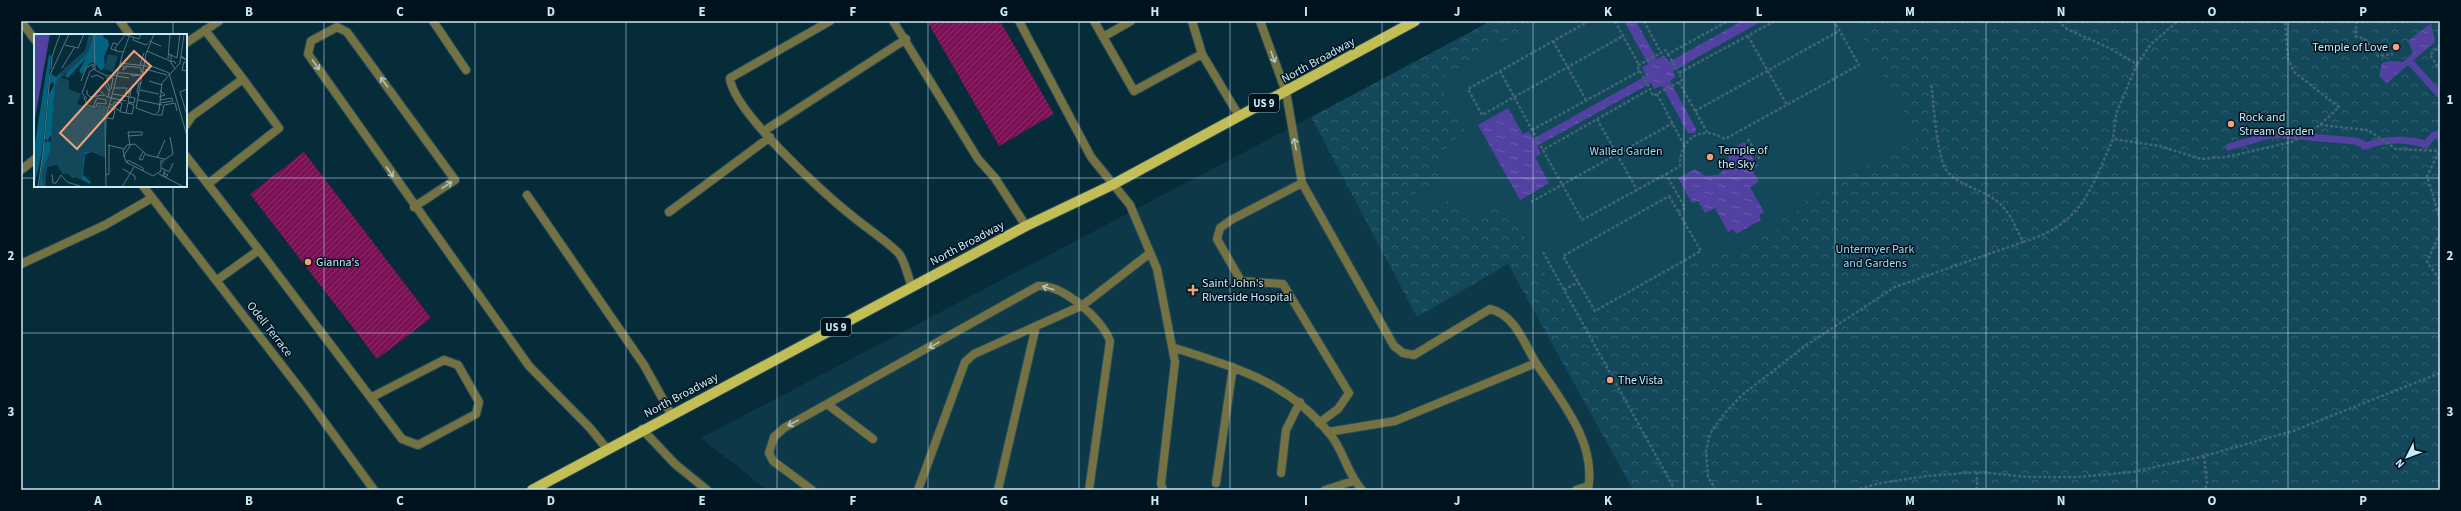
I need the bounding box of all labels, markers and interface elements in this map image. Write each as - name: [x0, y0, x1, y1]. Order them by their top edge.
- text: A: [93, 3, 102, 21]
- text: B: [245, 3, 253, 21]
- text: C: [396, 3, 404, 21]
- text: D: [547, 3, 555, 21]
- text: E: [698, 3, 706, 21]
- text: F: [850, 3, 857, 21]
- text: G: [1000, 3, 1008, 21]
- text: H: [1151, 3, 1159, 21]
- text: I: [1304, 3, 1308, 21]
- text: J: [1454, 3, 1460, 21]
- text: K: [1604, 3, 1613, 21]
- text: L: [1756, 3, 1763, 21]
- text: M: [1905, 3, 1915, 21]
- text: N: [2057, 3, 2065, 21]
- text: O: [2208, 3, 2217, 21]
- text: P: [2359, 3, 2367, 21]
- street label: North Broadway: [1278, 33, 1358, 88]
- inset map: [34, 34, 187, 187]
- place label: Temple of Love: [2312, 39, 2388, 56]
- marker: Temple of Love: [2391, 42, 2401, 52]
- one-way arrow: [1269, 50, 1277, 62]
- one-way arrow: [312, 59, 320, 70]
- one-way arrow: [380, 77, 388, 88]
- text: 1: [8, 91, 15, 109]
- text: 1: [2447, 91, 2454, 109]
- road number: US 9: [1249, 94, 1279, 112]
- place label: Rock and Stream Garden: [2239, 109, 2314, 140]
- marker: Rock and Stream Garden: [2226, 119, 2236, 129]
- one-way arrow: [1291, 138, 1299, 151]
- place label: Temple of the Sky: [1718, 142, 1768, 173]
- park label: Walled Garden: [1589, 143, 1663, 160]
- marker: Temple of the Sky: [1705, 152, 1715, 162]
- one-way arrow: [386, 166, 394, 177]
- one-way arrow: [441, 181, 452, 189]
- street label: North Broadway: [927, 217, 1008, 270]
- park label: Untermyer Park and Gardens: [1836, 241, 1914, 272]
- text: 2: [8, 247, 15, 265]
- text: 2: [2447, 247, 2454, 265]
- place label: Gianna's: [316, 254, 359, 271]
- marker: Gianna's: [303, 257, 313, 267]
- place label: Saint John's Riverside Hospital: [1202, 275, 1292, 306]
- one-way arrow: [1042, 284, 1055, 291]
- marker: Saint John's Riverside Hospital: [1187, 284, 1199, 296]
- street label: Odell Terrace: [243, 298, 297, 361]
- road number: US 9: [821, 318, 851, 336]
- one-way arrow: [928, 341, 940, 349]
- street label: North Broadway: [641, 369, 722, 422]
- place label: The Vista: [1618, 372, 1663, 389]
- marker: The Vista: [1605, 375, 1615, 385]
- text: 3: [8, 403, 15, 421]
- text: 3: [2447, 403, 2454, 421]
- one-way arrow: [787, 420, 799, 427]
- north arrow: [2387, 437, 2427, 477]
- text: N: [2392, 456, 2408, 471]
- text: A: [93, 492, 102, 510]
- text: B: [245, 492, 253, 510]
- text: C: [396, 492, 404, 510]
- text: D: [547, 492, 555, 510]
- text: E: [698, 492, 706, 510]
- text: F: [850, 492, 857, 510]
- text: G: [1000, 492, 1008, 510]
- text: H: [1151, 492, 1159, 510]
- text: I: [1304, 492, 1308, 510]
- text: J: [1454, 492, 1460, 510]
- text: K: [1604, 492, 1613, 510]
- text: L: [1756, 492, 1763, 510]
- text: M: [1905, 492, 1915, 510]
- text: N: [2057, 492, 2065, 510]
- text: O: [2208, 492, 2217, 510]
- text: P: [2359, 492, 2367, 510]

